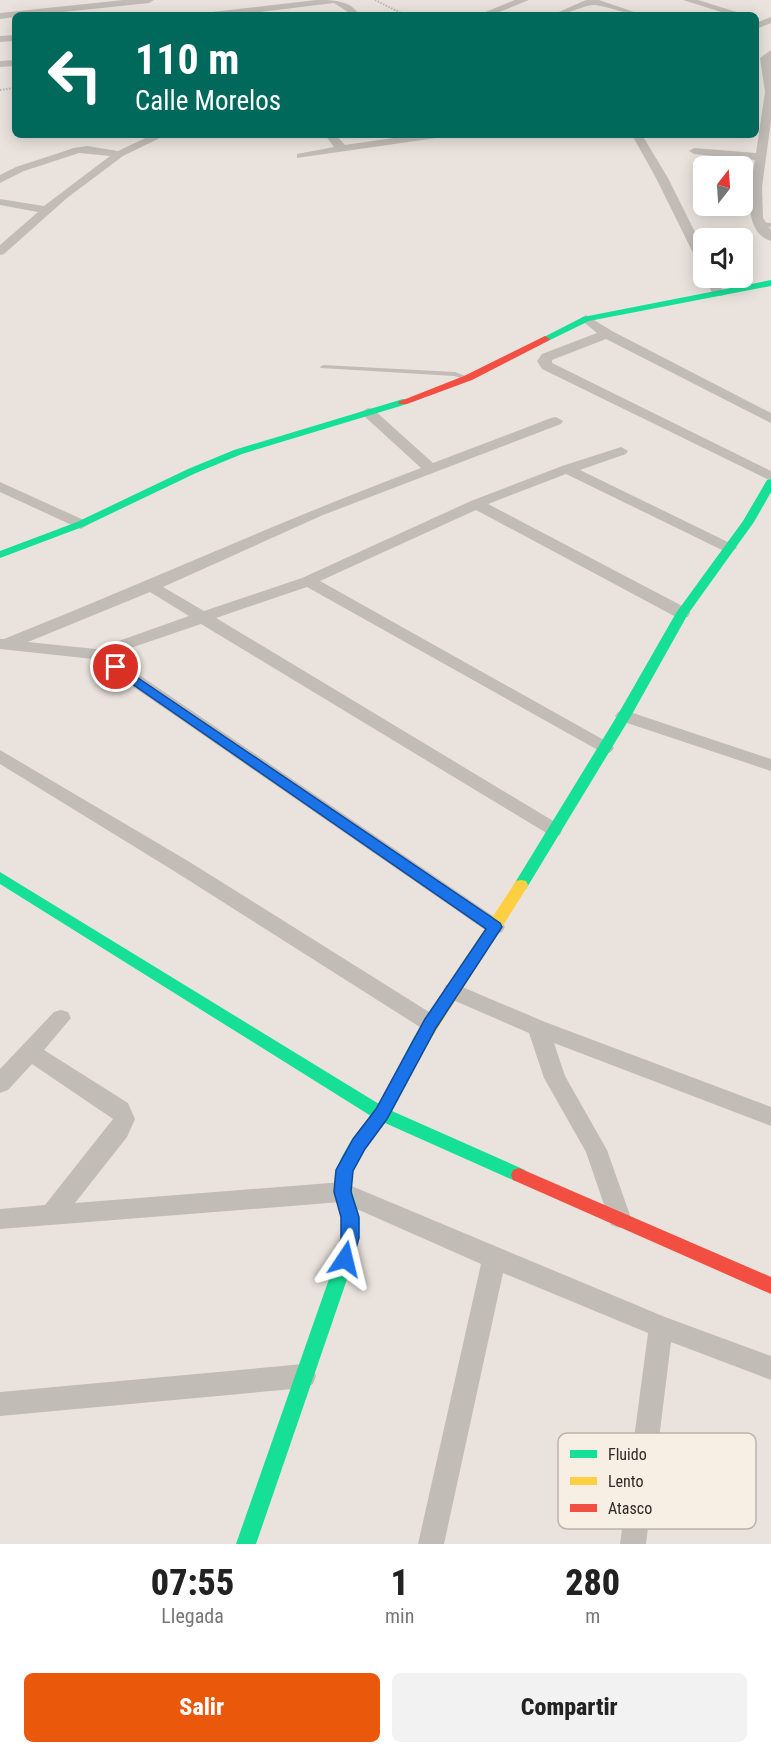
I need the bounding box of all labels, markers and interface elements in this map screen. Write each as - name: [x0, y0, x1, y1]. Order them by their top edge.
- text: 110 m: [135, 35, 240, 84]
- icon: left: [36, 36, 114, 114]
- text: Calle Morelos: [135, 85, 281, 117]
- north arrow: [693, 156, 753, 216]
- map controls: [693, 156, 753, 288]
- button: sound: [693, 228, 753, 288]
- pin: [90, 641, 141, 692]
- icon: arrive: [99, 650, 132, 683]
- position arrow: [313, 1227, 377, 1291]
- legend: [558, 1433, 756, 1529]
- text: Fluido: [608, 1445, 647, 1464]
- text: Lento: [608, 1472, 643, 1491]
- text: Atasco: [608, 1499, 652, 1518]
- text: 07:55: [151, 1562, 234, 1604]
- text: 1: [391, 1562, 409, 1604]
- text: 280: [565, 1562, 620, 1604]
- text: Llegada: [161, 1604, 224, 1628]
- text: min: [385, 1604, 414, 1628]
- text: m: [585, 1604, 600, 1628]
- button: Salir: [24, 1673, 380, 1742]
- button: Compartir: [392, 1673, 747, 1742]

